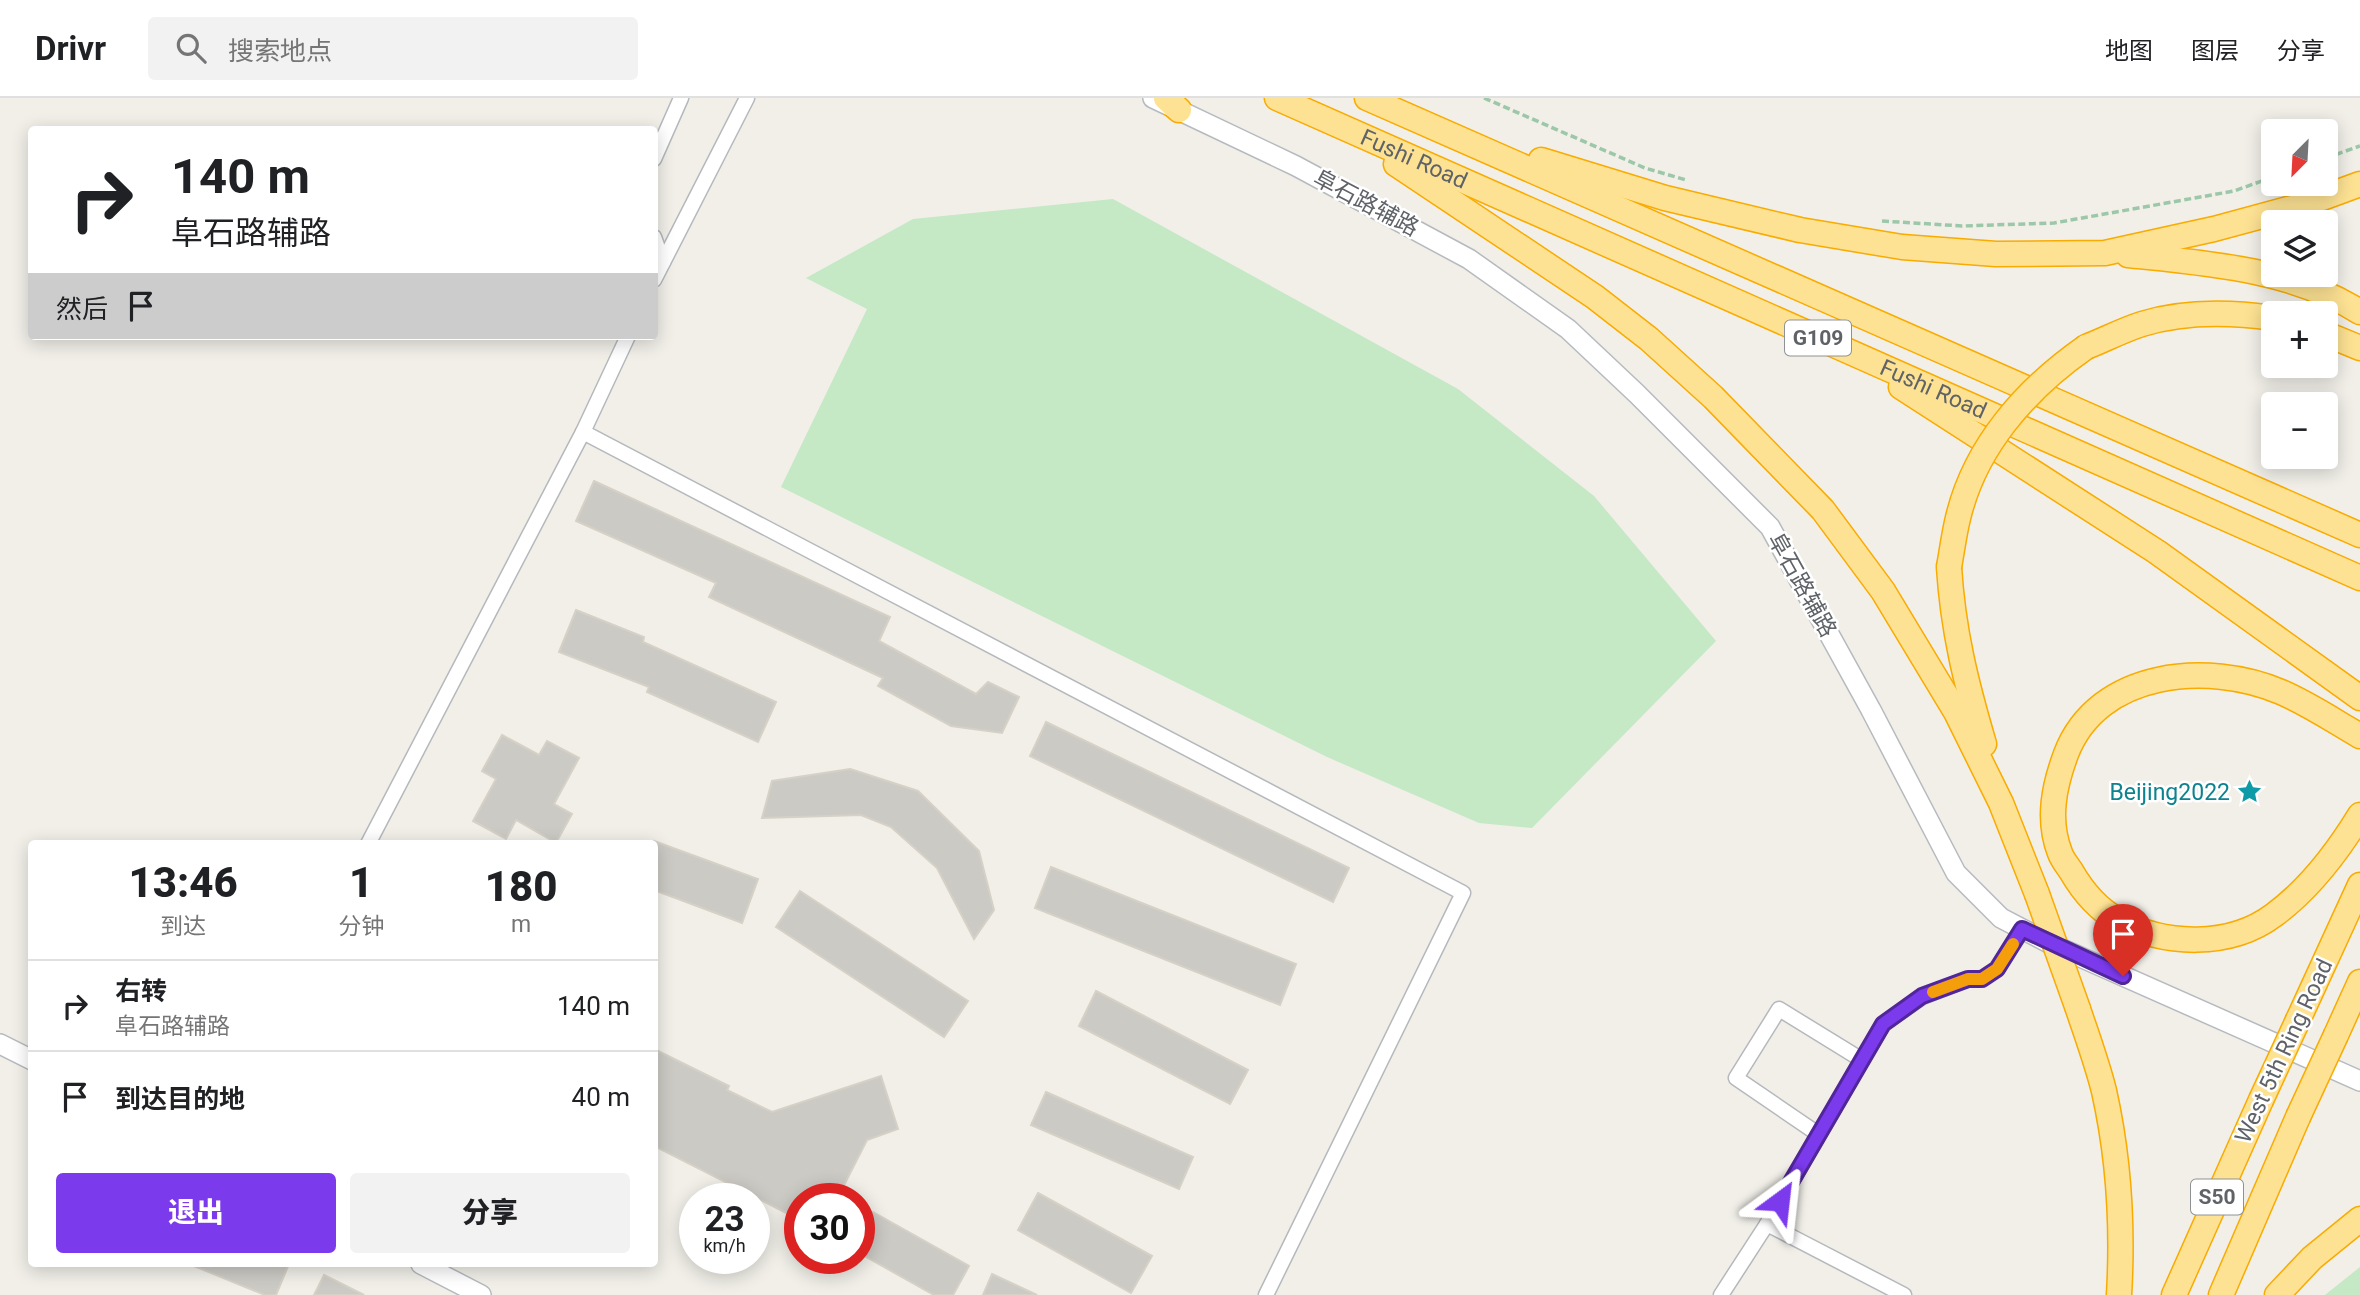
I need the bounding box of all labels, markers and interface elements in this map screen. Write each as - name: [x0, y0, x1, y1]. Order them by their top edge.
- search box: [148, 17, 638, 80]
- text: Drivr: [35, 29, 106, 68]
- icon: search: [172, 29, 210, 67]
- text: 搜索地点: [228, 36, 332, 66]
- text: 地图: [2105, 37, 2153, 65]
- text: 图层: [2191, 37, 2239, 65]
- text: 分享: [2277, 37, 2325, 65]
- north arrow: [2261, 119, 2338, 196]
- map controls: [2261, 119, 2338, 469]
- street label: Fushi Road: [1357, 123, 1472, 194]
- text: 140 m: [171, 148, 310, 205]
- icon: right: [56, 154, 147, 245]
- street label: 阜石路辅路: [1309, 164, 1423, 242]
- button: layers: [2261, 210, 2338, 287]
- text: 阜石路辅路: [171, 214, 331, 252]
- icon: arrive: [122, 287, 160, 325]
- text: 然后: [56, 294, 108, 324]
- button: +: [2261, 301, 2338, 378]
- road number: G109: [1785, 320, 1851, 356]
- street label: Fushi Road: [1876, 354, 1991, 424]
- button: −: [2261, 392, 2338, 469]
- street label: 阜石路辅路: [1762, 528, 1842, 642]
- place icon: Beijing2022: [2236, 778, 2264, 806]
- place label: Beijing2022: [2109, 779, 2230, 806]
- text: 13:46: [129, 858, 238, 907]
- text: 1: [349, 858, 373, 907]
- text: 180: [485, 862, 557, 911]
- pin: [2093, 904, 2153, 976]
- text: m: [511, 911, 531, 938]
- text: 到达: [160, 913, 206, 940]
- text: 分钟: [338, 913, 384, 940]
- icon: arrive: [2104, 915, 2142, 953]
- street label: West 5th Ring Road: [2229, 955, 2339, 1147]
- text: 右转: [115, 976, 167, 1006]
- icon: right: [56, 987, 94, 1025]
- text: 140 m: [557, 991, 630, 1021]
- text: 阜石路辅路: [115, 1013, 230, 1040]
- icon: arrive: [56, 1078, 94, 1116]
- text: 40 m: [572, 1082, 630, 1112]
- text: 到达目的地: [115, 1084, 245, 1114]
- position arrow: [1743, 1164, 1817, 1238]
- button: 退出: [56, 1173, 336, 1253]
- button: 分享: [350, 1173, 630, 1253]
- road number: S50: [2191, 1180, 2243, 1214]
- speed limit sign: 30: [784, 1183, 875, 1274]
- text: 23: [704, 1199, 745, 1240]
- text: km/h: [703, 1235, 746, 1256]

